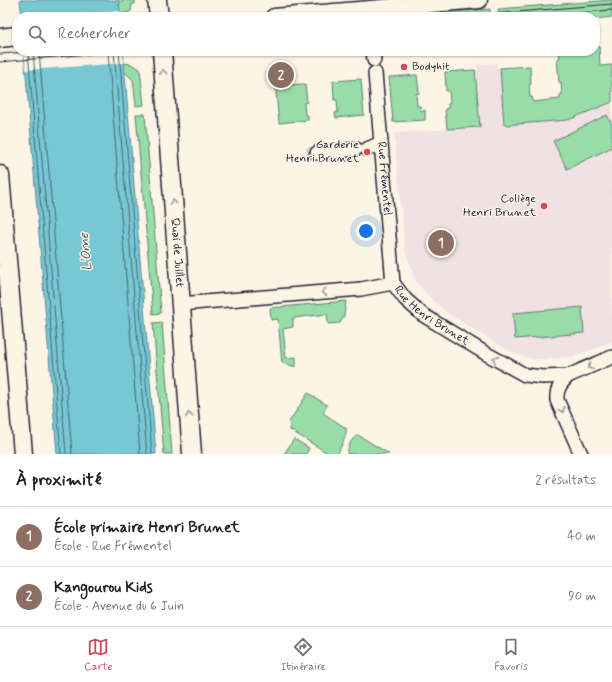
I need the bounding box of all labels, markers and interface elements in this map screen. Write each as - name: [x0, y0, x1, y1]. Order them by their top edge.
- search box: [12, 12, 600, 56]
- icon: search: [26, 23, 48, 45]
- text: Rechercher: [58, 24, 131, 44]
- place label: Bodyhit: [412, 59, 450, 75]
- pin: 2: [268, 60, 294, 90]
- marker: Bodyhit: [399, 62, 409, 72]
- one-way arrow: [159, 69, 168, 75]
- place label: Garderie Henri Brunet: [286, 137, 359, 167]
- street label: Rue Frémentel: [373, 141, 395, 216]
- marker: Garderie Henri Brunet: [362, 147, 372, 157]
- place label: Collège Henri Brunet: [463, 191, 536, 221]
- one-way arrow: [168, 199, 177, 205]
- marker: Collège Henri Brunet: [539, 201, 549, 211]
- street label: Quai de Juillet: [166, 217, 188, 288]
- your location: [356, 221, 376, 241]
- pin: 1: [428, 228, 454, 258]
- water label: L'Orne: [76, 231, 96, 272]
- street label: Rue Henri Brunet: [390, 283, 472, 349]
- one-way arrow: [321, 288, 327, 297]
- one-way arrow: [492, 356, 499, 363]
- one-way arrow: [586, 362, 593, 370]
- one-way arrow: [557, 406, 565, 414]
- one-way arrow: [185, 412, 194, 418]
- text: À proximité: [16, 469, 101, 491]
- text: 2 résultats: [535, 472, 596, 489]
- text: École primaire Henri Brunet: [54, 518, 240, 538]
- text: 1: [26, 528, 32, 545]
- text: 40 m: [567, 528, 596, 545]
- text: École · Rue Frémentel: [54, 538, 172, 555]
- text: Kangourou Kids: [54, 578, 153, 598]
- text: 2: [26, 588, 32, 605]
- text: 90 m: [568, 588, 596, 605]
- text: École · Avenue du 6 Juin: [54, 598, 184, 615]
- tab: Carte: [84, 636, 112, 674]
- tab: Itinéraire: [281, 636, 326, 674]
- tab: Favoris: [494, 636, 528, 674]

